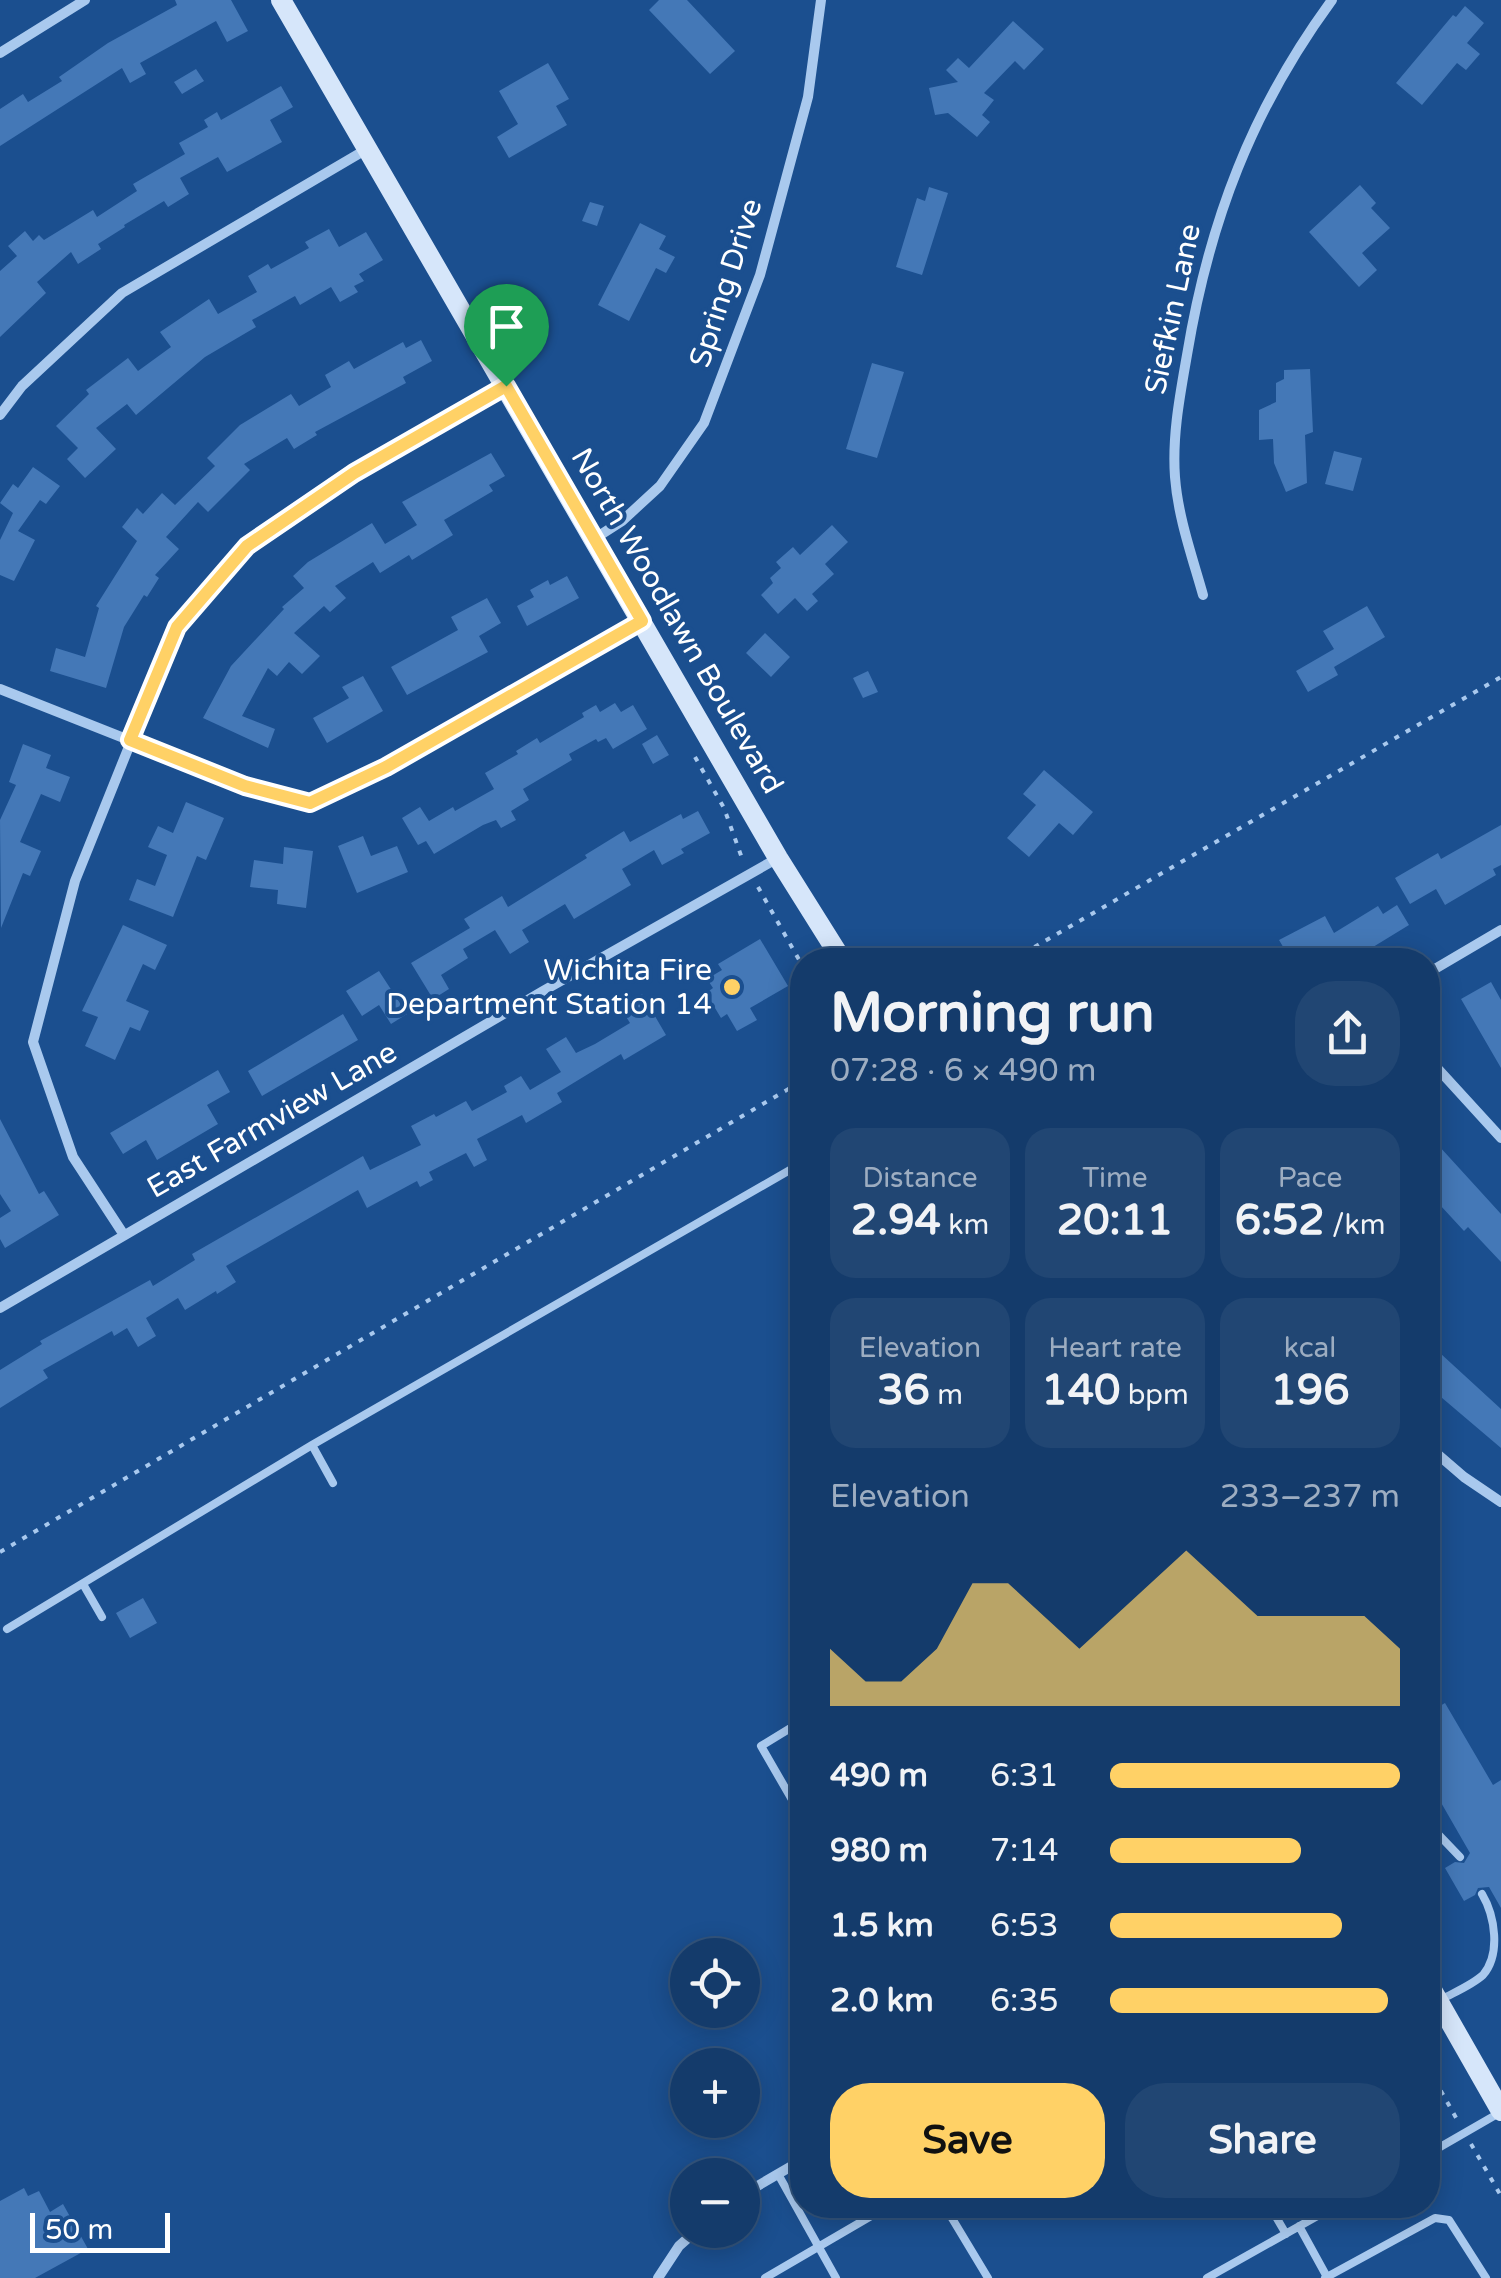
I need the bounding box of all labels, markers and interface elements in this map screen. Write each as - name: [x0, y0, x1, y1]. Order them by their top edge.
- street label: Spring Drive: [681, 194, 771, 372]
- street label: Siefkin Lane: [1137, 220, 1209, 398]
- pin: [464, 284, 549, 387]
- icon: arrive: [479, 299, 534, 354]
- street label: North Woodlawn Boulevard: [563, 441, 791, 801]
- place label: Wichita Fire Department Station 14: [386, 952, 712, 1023]
- marker: Wichita Fire Department Station 14: [721, 976, 743, 998]
- text: Morning run: [830, 981, 1155, 1047]
- button: share: [1295, 981, 1400, 1086]
- street label: East Farmview Lane: [141, 1033, 403, 1207]
- text: 07:28 · 6 × 490 m: [830, 1052, 1096, 1090]
- text: Distance: [862, 1161, 978, 1195]
- text: Time: [1082, 1161, 1148, 1195]
- text: Pace: [1278, 1161, 1342, 1195]
- text: 2.94: [851, 1195, 941, 1246]
- text: 20:11: [1057, 1195, 1173, 1246]
- text: 6:52: [1235, 1195, 1325, 1246]
- text: km: [941, 1208, 989, 1242]
- text: /km: [1325, 1208, 1385, 1242]
- text: Elevation: [859, 1331, 981, 1365]
- text: Heart rate: [1048, 1331, 1182, 1365]
- text: kcal: [1284, 1331, 1336, 1365]
- text: 36: [877, 1365, 930, 1416]
- text: 140: [1041, 1365, 1120, 1416]
- text: 196: [1270, 1365, 1350, 1416]
- text: m: [930, 1378, 963, 1412]
- text: bpm: [1120, 1378, 1189, 1412]
- text: Elevation: [830, 1478, 970, 1516]
- text: 233–237 m: [1220, 1478, 1400, 1516]
- text: 490 m: [830, 1757, 928, 1795]
- text: 6:31: [990, 1757, 1059, 1795]
- text: 980 m: [830, 1832, 928, 1870]
- text: 7:14: [990, 1832, 1059, 1870]
- text: 1.5 km: [830, 1907, 934, 1945]
- text: 6:53: [990, 1907, 1059, 1945]
- map controls: [670, 1938, 760, 2248]
- button: locate: [670, 1938, 760, 2028]
- text: 2.0 km: [830, 1982, 934, 2020]
- text: 6:35: [990, 1982, 1059, 2020]
- button: +: [670, 2048, 760, 2138]
- button: Save: [830, 2083, 1105, 2198]
- button: Share: [1125, 2083, 1400, 2198]
- button: −: [670, 2158, 760, 2248]
- scale bar: [30, 2208, 170, 2252]
- text: 50 m: [45, 2213, 113, 2247]

